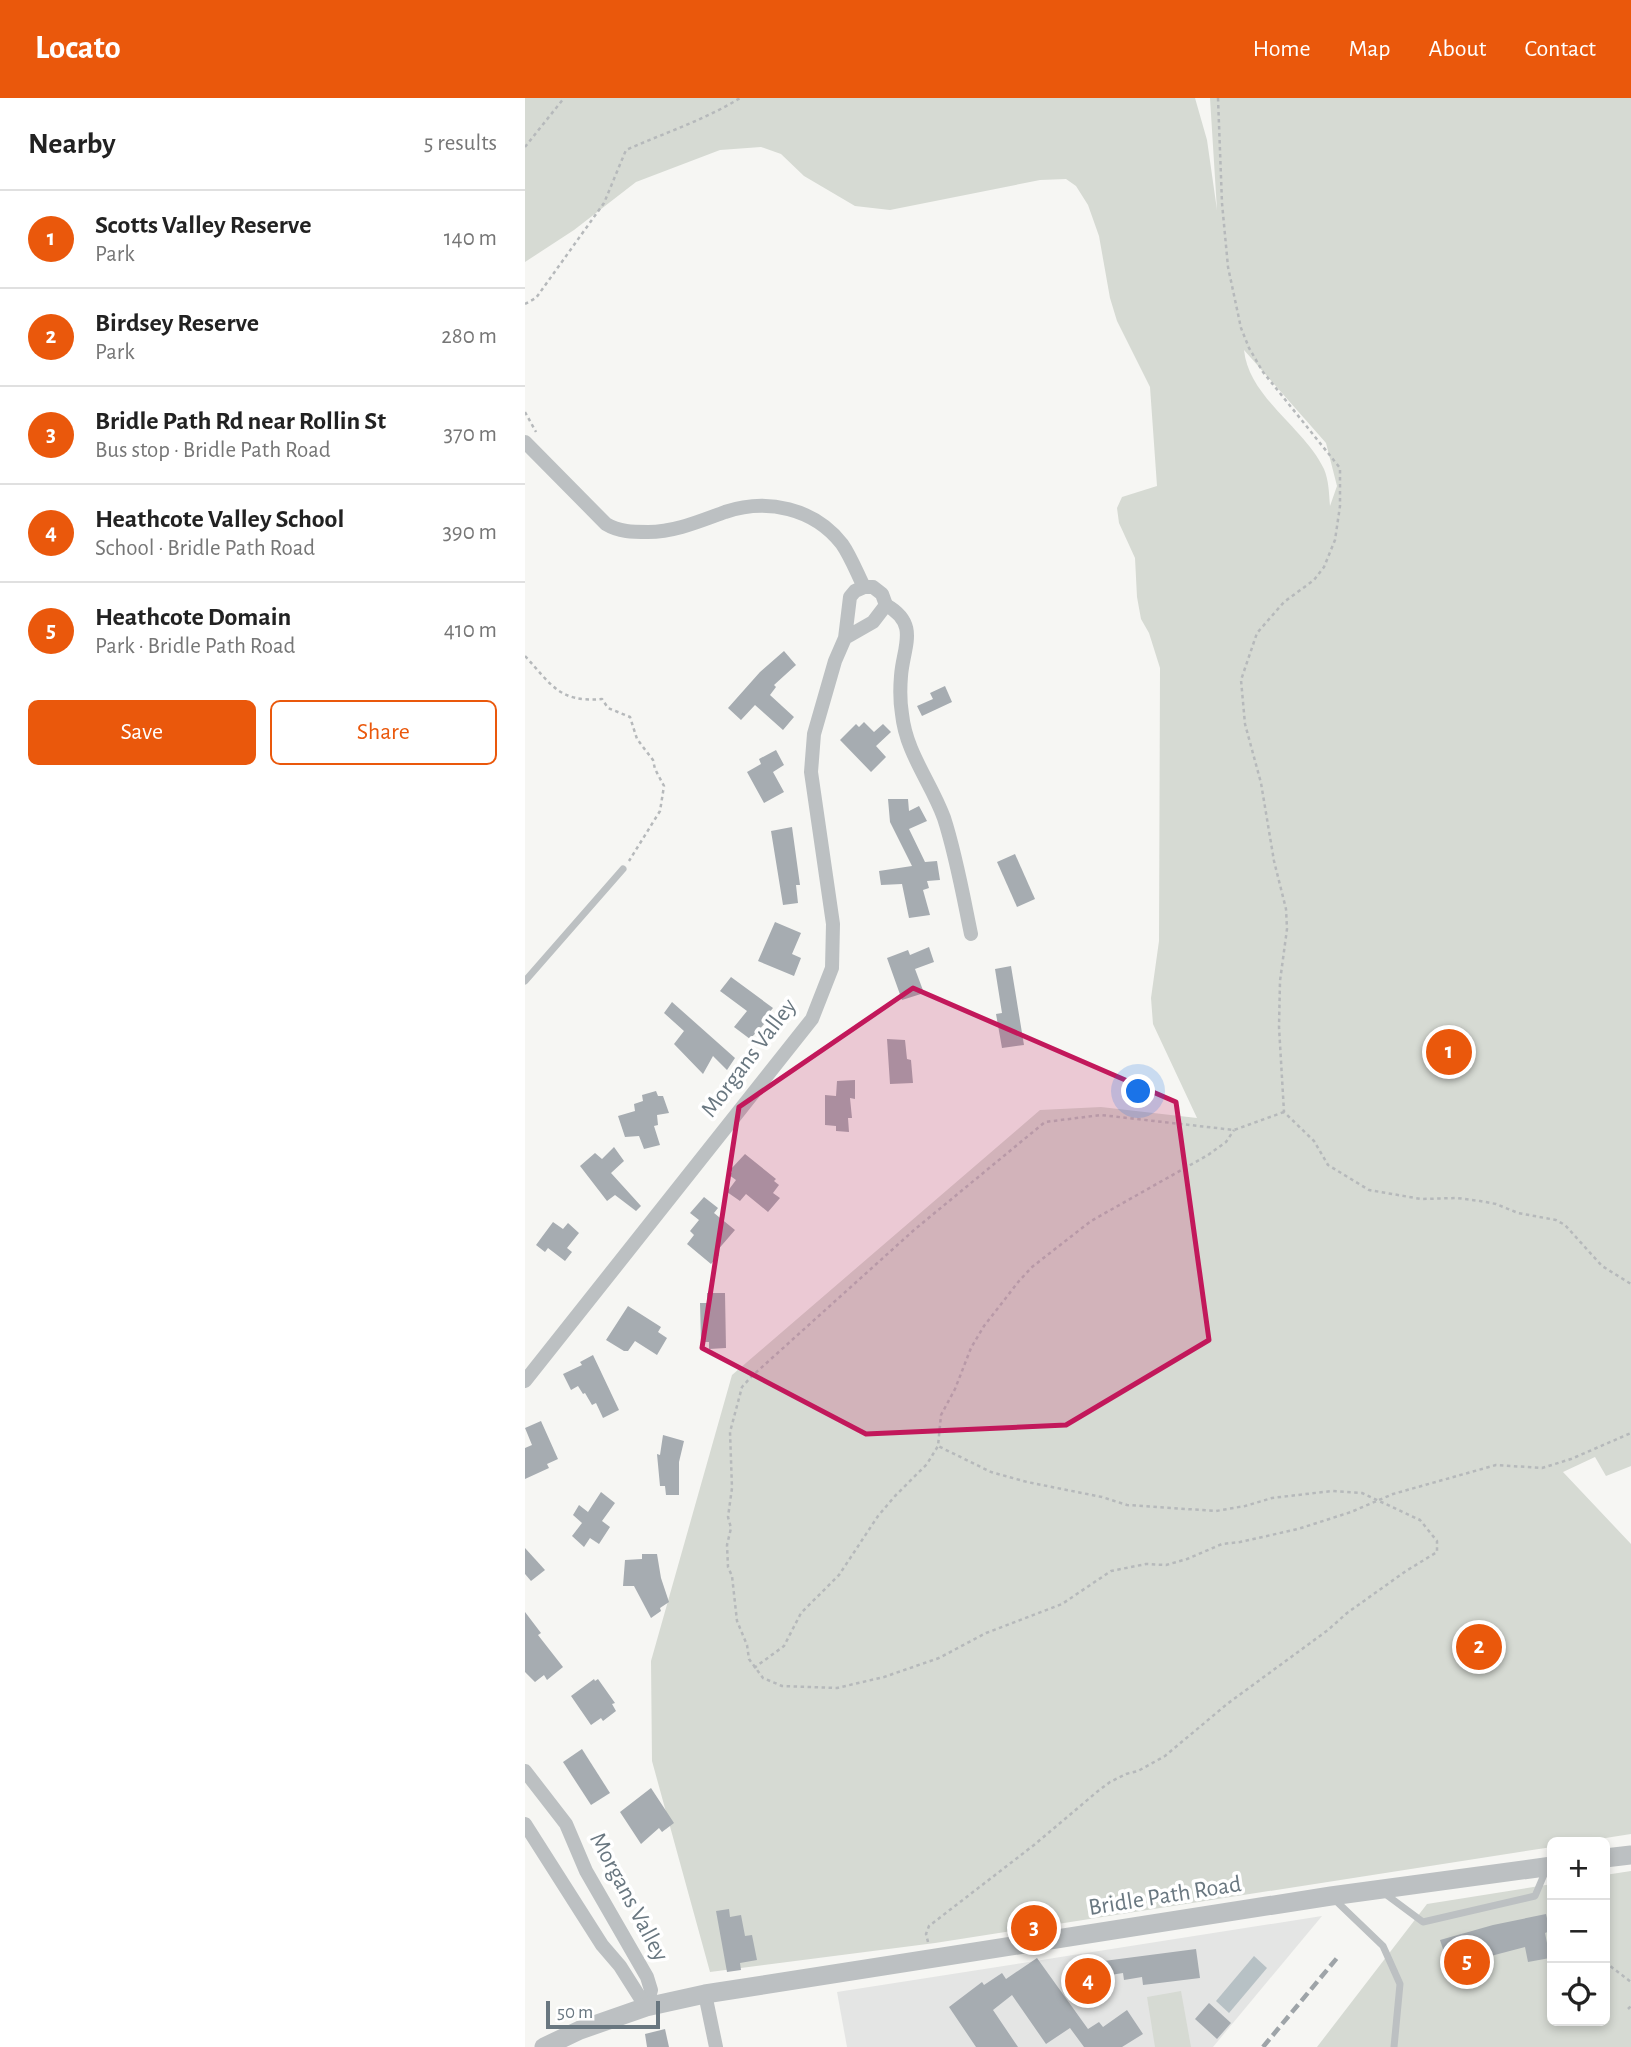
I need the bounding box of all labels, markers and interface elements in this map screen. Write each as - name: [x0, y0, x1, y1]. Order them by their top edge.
- text: Locato: [35, 32, 121, 65]
- text: Home: [1253, 37, 1311, 61]
- text: Map: [1349, 37, 1391, 61]
- text: About: [1429, 37, 1486, 61]
- text: Contact: [1524, 37, 1596, 61]
- text: Nearby: [28, 129, 116, 159]
- text: 5 results: [424, 132, 497, 155]
- text: Scotts Valley Reserve: [95, 212, 311, 238]
- text: 1: [47, 227, 55, 250]
- text: 140 m: [444, 227, 497, 250]
- text: Park: [95, 243, 135, 266]
- text: Birdsey Reserve: [95, 310, 259, 336]
- text: 2: [46, 325, 56, 348]
- text: 280 m: [441, 325, 497, 348]
- text: Park: [95, 341, 135, 364]
- text: Bridle Path Rd near Rollin St: [95, 408, 386, 434]
- text: 3: [46, 423, 56, 446]
- text: 370 m: [444, 423, 497, 446]
- text: Bus stop · Bridle Path Road: [95, 439, 331, 462]
- text: Heathcote Valley School: [95, 506, 344, 532]
- text: 4: [45, 521, 57, 544]
- text: 390 m: [442, 521, 497, 544]
- text: School · Bridle Path Road: [95, 537, 315, 560]
- text: Heathcote Domain: [95, 604, 291, 630]
- text: 5: [46, 619, 56, 642]
- text: 410 m: [444, 619, 497, 642]
- text: Park · Bridle Path Road: [95, 635, 296, 658]
- button: Save: [28, 700, 256, 765]
- button: Share: [270, 700, 497, 765]
- street label: Morgans Valley: [697, 994, 801, 1122]
- pin: 1: [1426, 1026, 1472, 1078]
- your location: [1121, 1074, 1155, 1108]
- pin: 2: [1456, 1621, 1502, 1673]
- street label: Morgans Valley: [585, 1829, 673, 1965]
- map controls: [1547, 1837, 1610, 2026]
- button: +: [1547, 1837, 1610, 1900]
- street label: Bridle Path Road: [1087, 1872, 1243, 1920]
- button: −: [1547, 1900, 1610, 1963]
- pin: 3: [1011, 1902, 1057, 1954]
- pin: 5: [1444, 1936, 1490, 1988]
- pin: 4: [1065, 1955, 1111, 2007]
- button: locate: [1547, 1963, 1610, 2026]
- scale bar: [546, 1998, 660, 2030]
- text: 50 m: [557, 2003, 593, 2022]

